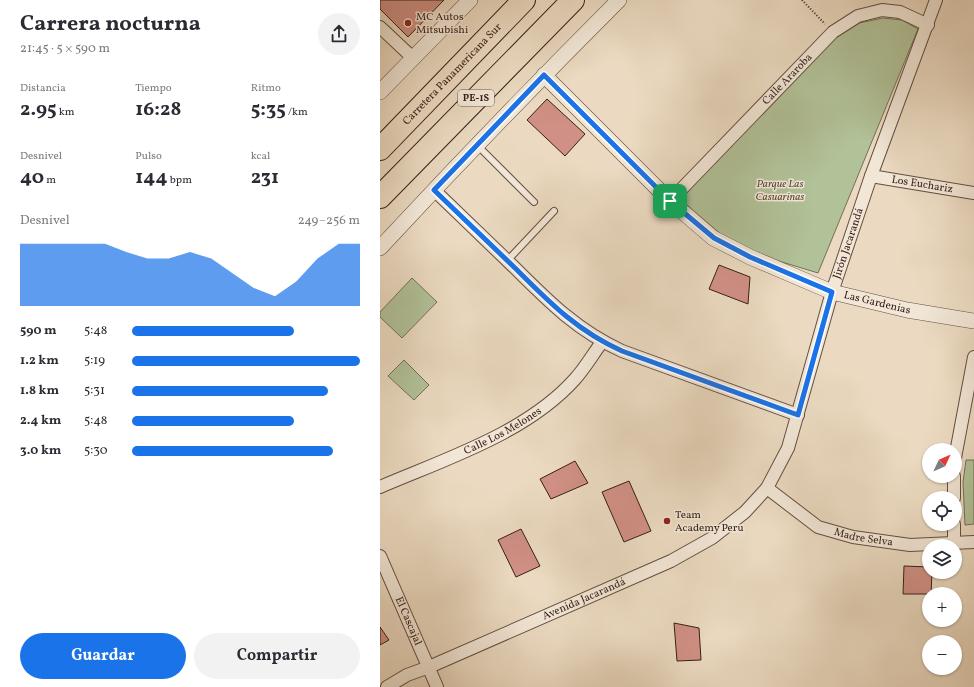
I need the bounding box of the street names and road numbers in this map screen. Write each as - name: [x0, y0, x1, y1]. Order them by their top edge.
- street label: Carretera Panamericana Sur: [399, 20, 505, 129]
- street label: Calle Araroba: [759, 50, 816, 108]
- road number: PE-1S: [458, 90, 494, 106]
- street label: Los Euchariz: [891, 172, 955, 197]
- street label: Jirón Jacarandá: [829, 205, 867, 281]
- street label: Las Gardenias: [842, 288, 912, 318]
- street label: Calle Los Melones: [462, 404, 545, 459]
- street label: Madre Selva: [832, 524, 894, 550]
- street label: Avenida Jacarandá: [540, 574, 629, 624]
- street label: El Cascajal: [391, 594, 426, 648]

